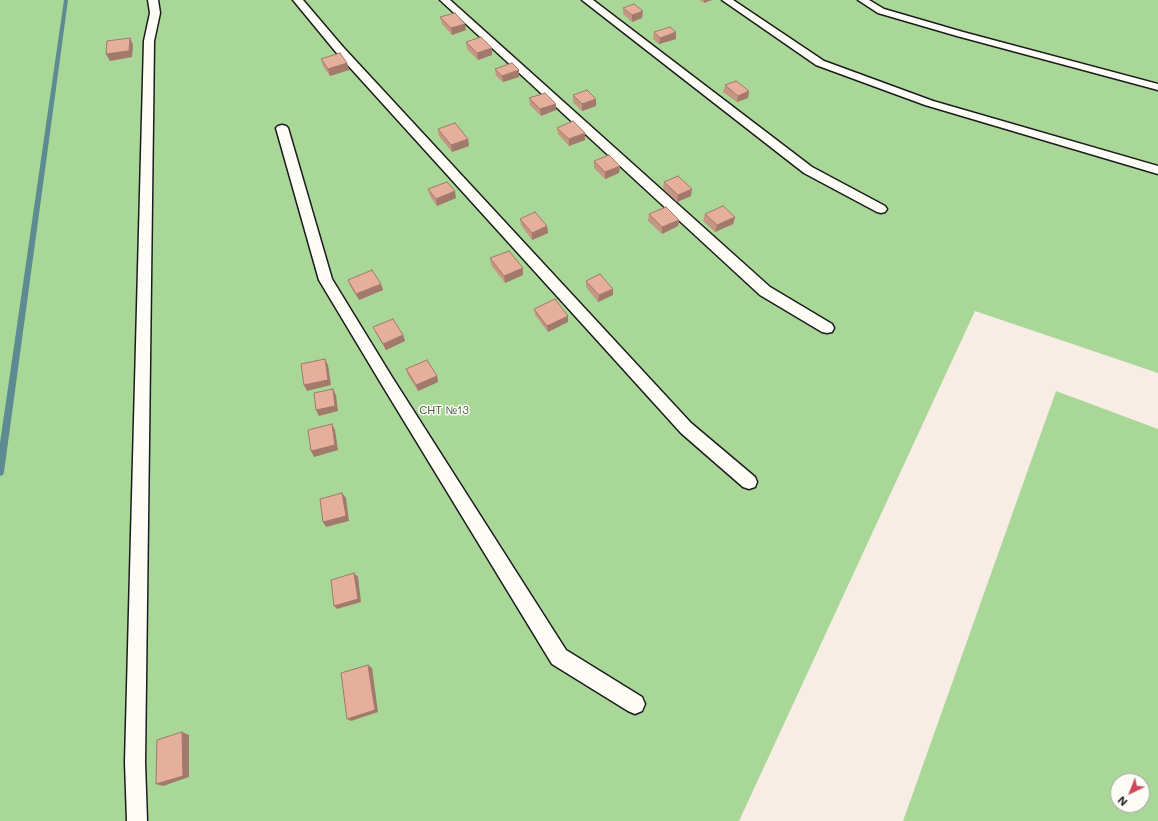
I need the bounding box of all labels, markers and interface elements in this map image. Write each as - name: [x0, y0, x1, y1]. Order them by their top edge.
- park label: СНТ №13: [419, 404, 469, 418]
- north arrow: [1110, 773, 1150, 813]
- text: N: [1114, 793, 1130, 810]

